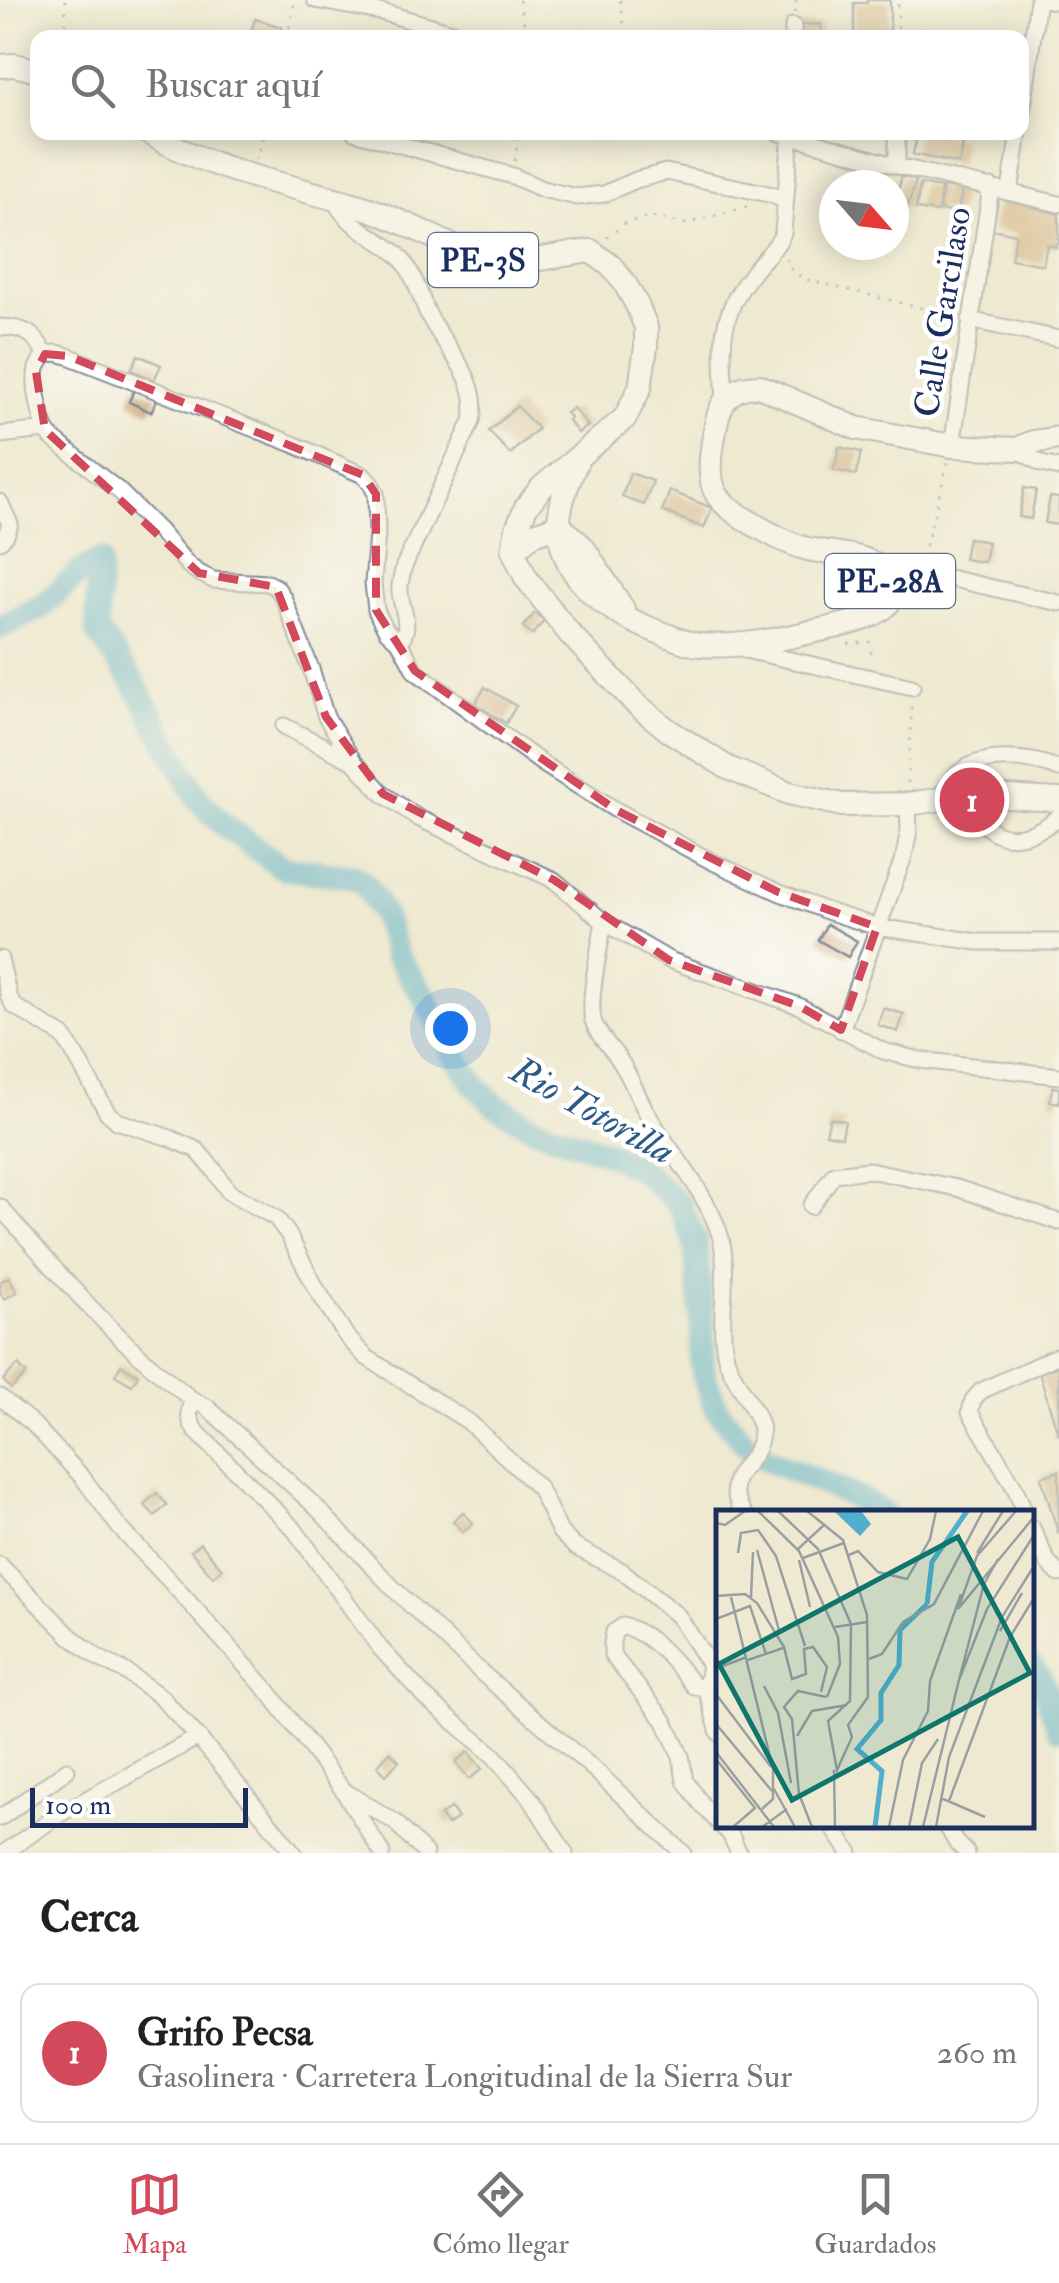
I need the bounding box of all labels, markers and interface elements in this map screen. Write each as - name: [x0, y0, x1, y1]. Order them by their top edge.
- search box: [30, 30, 1029, 140]
- icon: search: [65, 58, 120, 113]
- text: Buscar aquí: [145, 61, 321, 109]
- north arrow: [819, 170, 909, 260]
- street label: Calle Garcilaso: [905, 204, 981, 420]
- road number: PE-3S: [428, 233, 538, 287]
- road number: PE-28A: [825, 554, 955, 608]
- pin: 1: [940, 762, 1004, 838]
- your location: [425, 1003, 476, 1054]
- water label: Rio Totorilla: [501, 1046, 683, 1175]
- inset map: [716, 1510, 1034, 1828]
- scale bar: [30, 1783, 248, 1828]
- text: 100 m: [45, 1788, 111, 1823]
- text: Cerca: [40, 1892, 138, 1944]
- text: Grifo Pecsa: [137, 2009, 313, 2057]
- text: 1: [69, 2033, 80, 2073]
- text: 260 m: [937, 2033, 1017, 2073]
- text: Gasolinera · Carretera Longitudinal de la Sierra Sur: [137, 2057, 792, 2097]
- tab: Mapa: [123, 2167, 187, 2262]
- tab: Cómo llegar: [432, 2167, 569, 2262]
- tab: Guardados: [814, 2167, 936, 2262]

